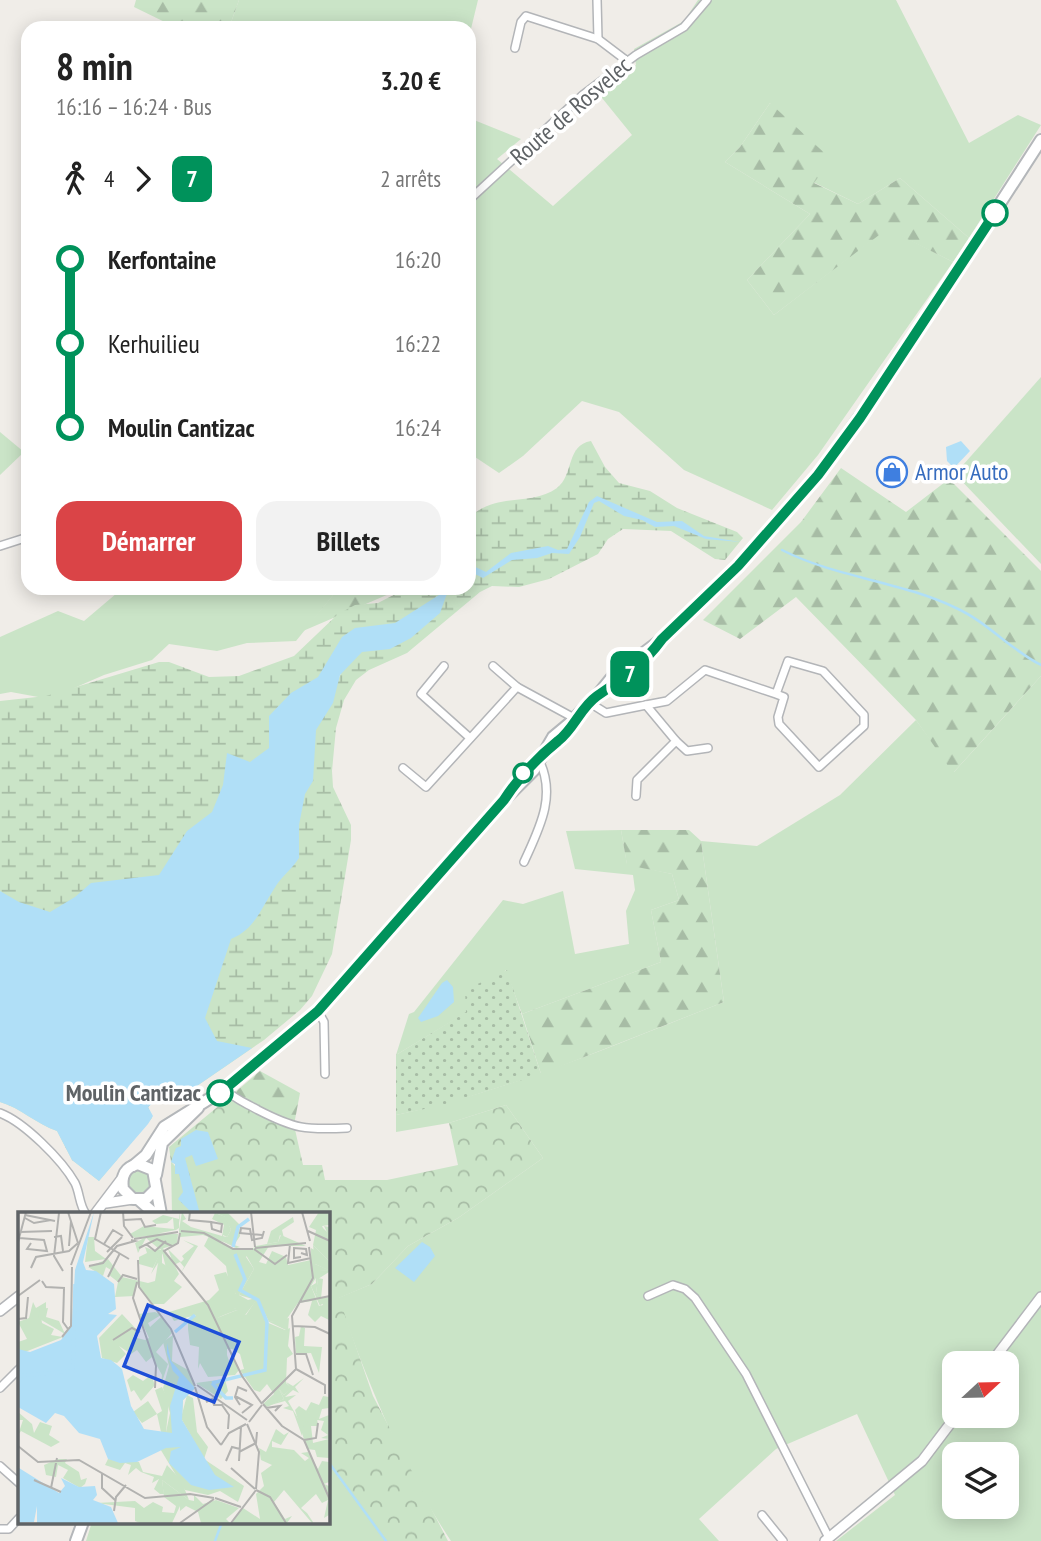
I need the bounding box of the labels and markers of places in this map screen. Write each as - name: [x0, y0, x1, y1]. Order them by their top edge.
- unlabelled marker: [982, 200, 1008, 226]
- shop icon: Armor Auto: [875, 455, 909, 489]
- place label: Armor Auto: [915, 456, 1008, 487]
- unlabelled marker: [513, 763, 533, 783]
- place label: Moulin Cantizac: [66, 1077, 202, 1108]
- marker: Moulin Cantizac: [207, 1080, 233, 1106]

